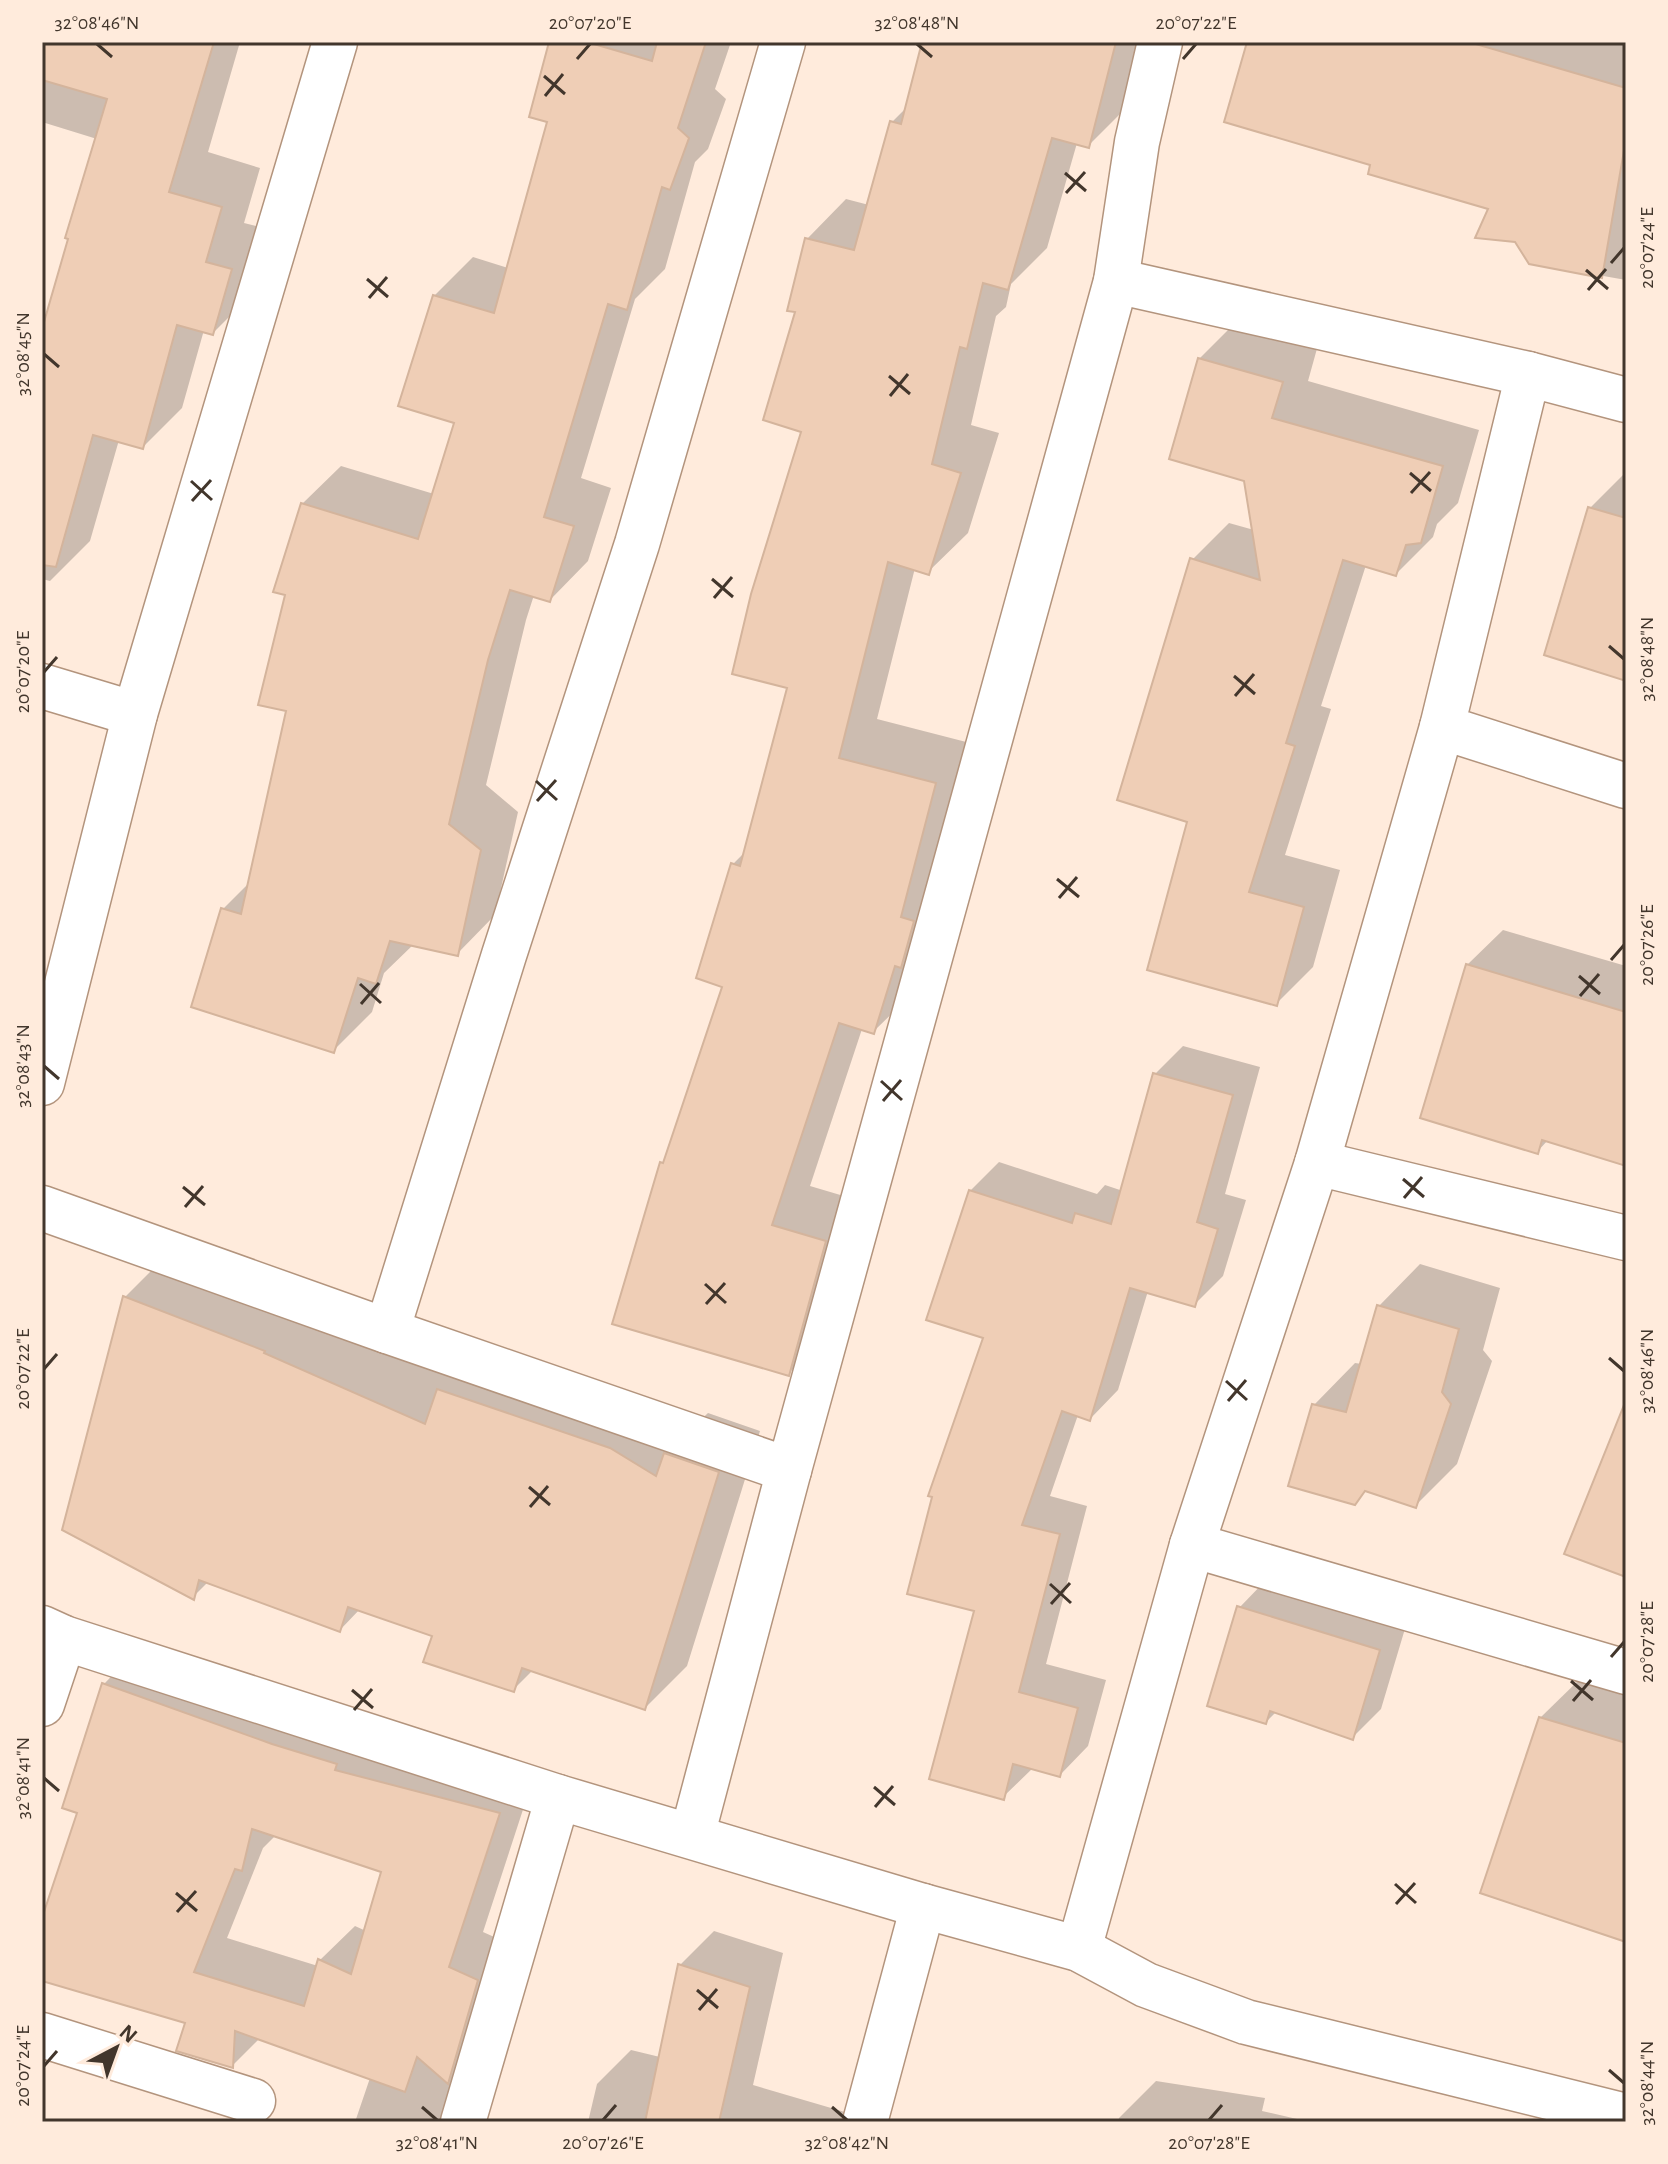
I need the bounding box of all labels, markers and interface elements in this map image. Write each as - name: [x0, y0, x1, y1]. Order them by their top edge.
- text: 32°08'46"N: [55, 13, 139, 33]
- text: 20°07'20"E: [549, 13, 632, 33]
- text: 32°08'48"N: [875, 13, 959, 33]
- text: 20°07'22"E: [1155, 13, 1237, 33]
- text: 20°07'24"E: [1637, 207, 1657, 289]
- text: 32°08'45"N: [13, 312, 33, 396]
- text: 32°08'48"N: [1637, 617, 1657, 701]
- text: 20°07'20"E: [13, 630, 33, 713]
- text: 20°07'26"E: [1637, 904, 1657, 986]
- text: 32°08'43"N: [13, 1024, 33, 1108]
- text: 20°07'22"E: [13, 1328, 33, 1410]
- text: 32°08'46"N: [1637, 1329, 1657, 1413]
- text: 20°07'28"E: [1637, 1601, 1657, 1683]
- text: 32°08'41"N: [13, 1737, 33, 1819]
- north arrow: [76, 2008, 156, 2088]
- text: N: [115, 2020, 141, 2047]
- text: 20°07'24"E: [13, 2025, 33, 2107]
- text: 32°08'44"N: [1637, 2040, 1657, 2126]
- text: 32°08'41"N: [396, 2133, 478, 2153]
- text: 20°07'26"E: [562, 2133, 644, 2153]
- text: 32°08'42"N: [805, 2133, 889, 2153]
- text: 20°07'28"E: [1168, 2133, 1250, 2153]

